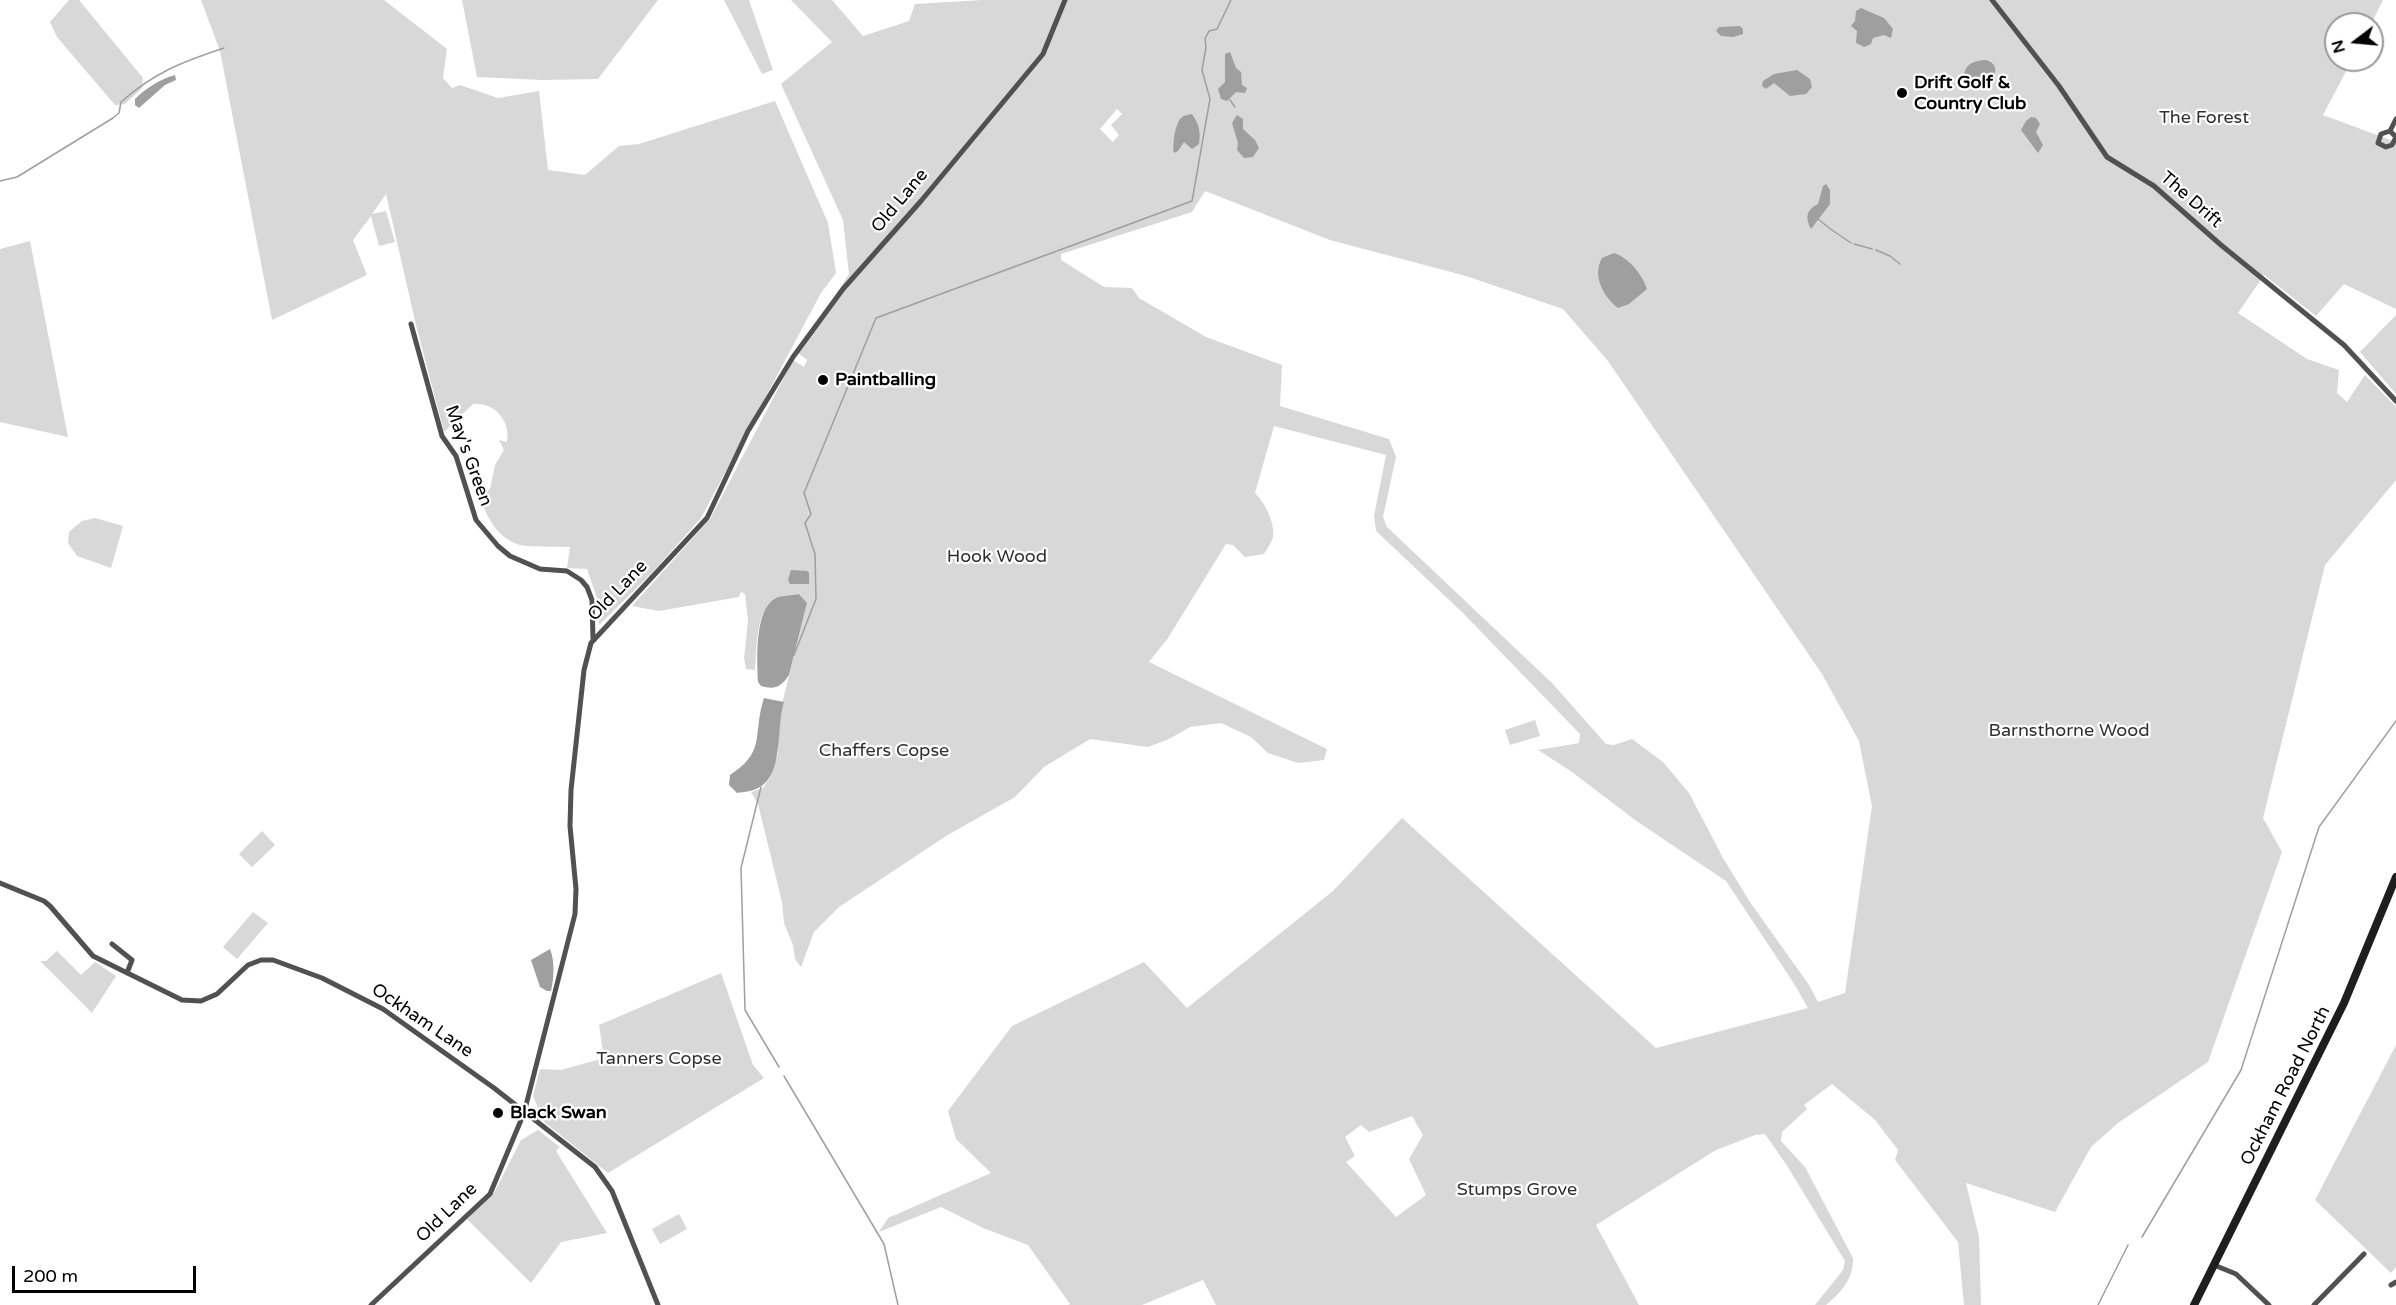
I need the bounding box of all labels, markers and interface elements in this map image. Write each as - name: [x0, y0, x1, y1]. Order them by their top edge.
- north arrow: [2324, 12, 2384, 72]
- text: N: [2327, 37, 2350, 55]
- place label: Drift Golf & Country Club: [1914, 72, 2026, 115]
- marker: Drift Golf & Country Club: [1895, 86, 1909, 100]
- park label: The Forest: [2159, 107, 2249, 129]
- street label: Old Lane: [867, 165, 933, 237]
- street label: The Drift: [2156, 167, 2226, 233]
- place label: Paintballing: [835, 369, 936, 391]
- marker: Paintballing: [816, 373, 830, 387]
- street label: May's Green: [440, 403, 496, 509]
- park label: Hook Wood: [947, 546, 1047, 568]
- street label: Old Lane: [584, 556, 652, 626]
- park label: Barnsthorne Wood: [1988, 720, 2150, 742]
- park label: Chaffers Copse: [819, 740, 949, 762]
- street label: Ockham Lane: [367, 979, 477, 1063]
- street label: Ockham Road North: [2236, 1003, 2336, 1169]
- park label: Tanners Copse: [596, 1048, 722, 1070]
- place label: Black Swan: [510, 1102, 607, 1124]
- marker: Black Swan: [491, 1106, 505, 1120]
- street label: Old Lane: [412, 1179, 482, 1247]
- park label: Stumps Grove: [1457, 1179, 1577, 1201]
- scale bar: [15, 1254, 200, 1292]
- text: 200 m: [23, 1265, 78, 1287]

